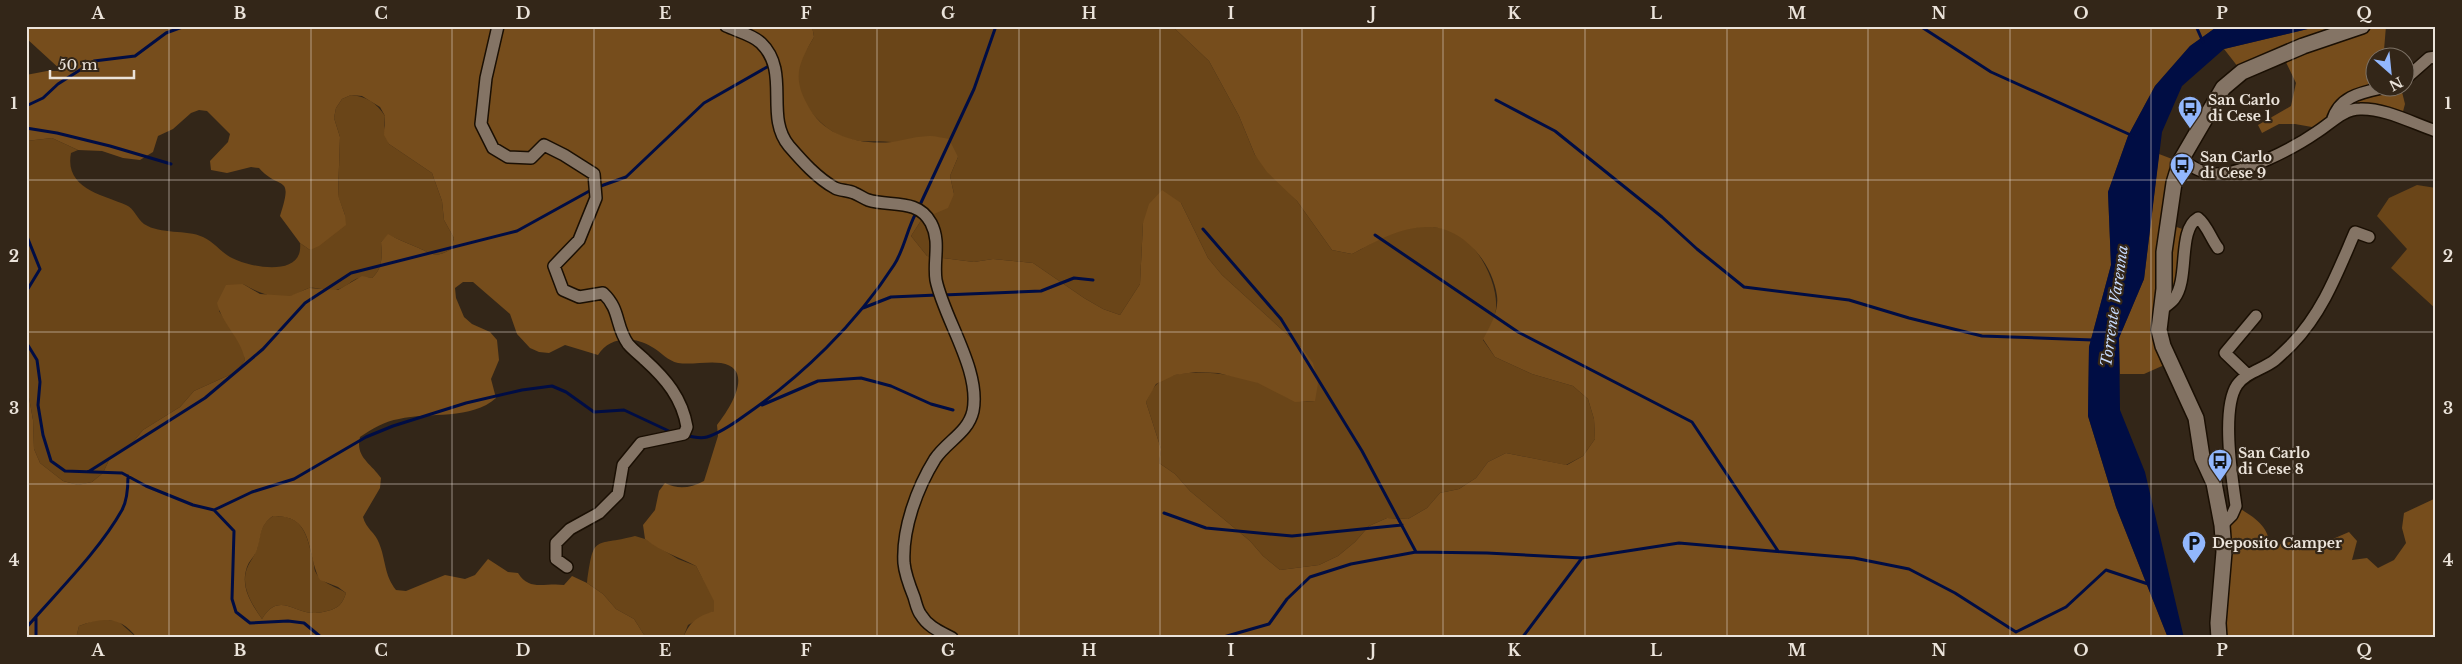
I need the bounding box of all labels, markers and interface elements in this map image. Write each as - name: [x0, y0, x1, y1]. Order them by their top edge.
- text: A: [91, 3, 106, 23]
- text: B: [234, 3, 247, 23]
- text: C: [374, 3, 388, 23]
- text: D: [516, 3, 530, 23]
- text: E: [659, 3, 671, 23]
- text: F: [800, 3, 812, 23]
- text: G: [941, 3, 955, 23]
- text: H: [1081, 3, 1097, 23]
- text: I: [1228, 3, 1235, 23]
- text: J: [1367, 3, 1376, 23]
- text: K: [1507, 3, 1521, 23]
- text: L: [1650, 3, 1662, 23]
- text: M: [1788, 3, 1806, 23]
- text: N: [1931, 3, 1947, 23]
- text: O: [2073, 3, 2089, 23]
- text: P: [2216, 3, 2228, 23]
- text: Q: [2356, 3, 2372, 23]
- scale bar: [50, 48, 134, 80]
- north arrow: [2364, 48, 2414, 98]
- text: 50 m: [58, 55, 98, 74]
- text: N: [2386, 73, 2406, 95]
- place label: San Carlo di Cese 1: [2208, 91, 2280, 125]
- text: 1: [11, 93, 18, 113]
- text: 1: [2445, 93, 2452, 113]
- bus stop icon: San Carlo di Cese 1: [2177, 95, 2203, 129]
- place label: San Carlo di Cese 9: [2200, 148, 2272, 182]
- bus stop icon: San Carlo di Cese 9: [2169, 152, 2195, 186]
- water label: Torrente Varenna: [2096, 244, 2132, 368]
- text: 2: [9, 246, 19, 266]
- text: 2: [2443, 246, 2453, 266]
- text: 3: [9, 398, 19, 418]
- text: 3: [2443, 398, 2453, 418]
- place label: San Carlo di Cese 8: [2238, 444, 2310, 478]
- bus stop icon: San Carlo di Cese 8: [2207, 448, 2233, 482]
- parking icon: Deposito Camper: [2181, 530, 2207, 564]
- place label: Deposito Camper: [2212, 534, 2342, 552]
- text: 4: [9, 550, 19, 570]
- text: 4: [2443, 550, 2453, 570]
- text: A: [91, 640, 106, 660]
- text: B: [234, 640, 247, 660]
- text: C: [374, 640, 388, 660]
- text: D: [516, 640, 530, 660]
- text: E: [659, 640, 671, 660]
- text: F: [800, 640, 812, 660]
- text: G: [941, 640, 955, 660]
- text: H: [1081, 640, 1097, 660]
- text: I: [1228, 640, 1235, 660]
- text: J: [1367, 640, 1376, 660]
- text: K: [1507, 640, 1521, 660]
- text: L: [1650, 640, 1662, 660]
- text: M: [1788, 640, 1806, 660]
- text: N: [1931, 640, 1947, 660]
- text: O: [2073, 640, 2089, 660]
- text: P: [2216, 640, 2228, 660]
- text: Q: [2356, 640, 2372, 660]

